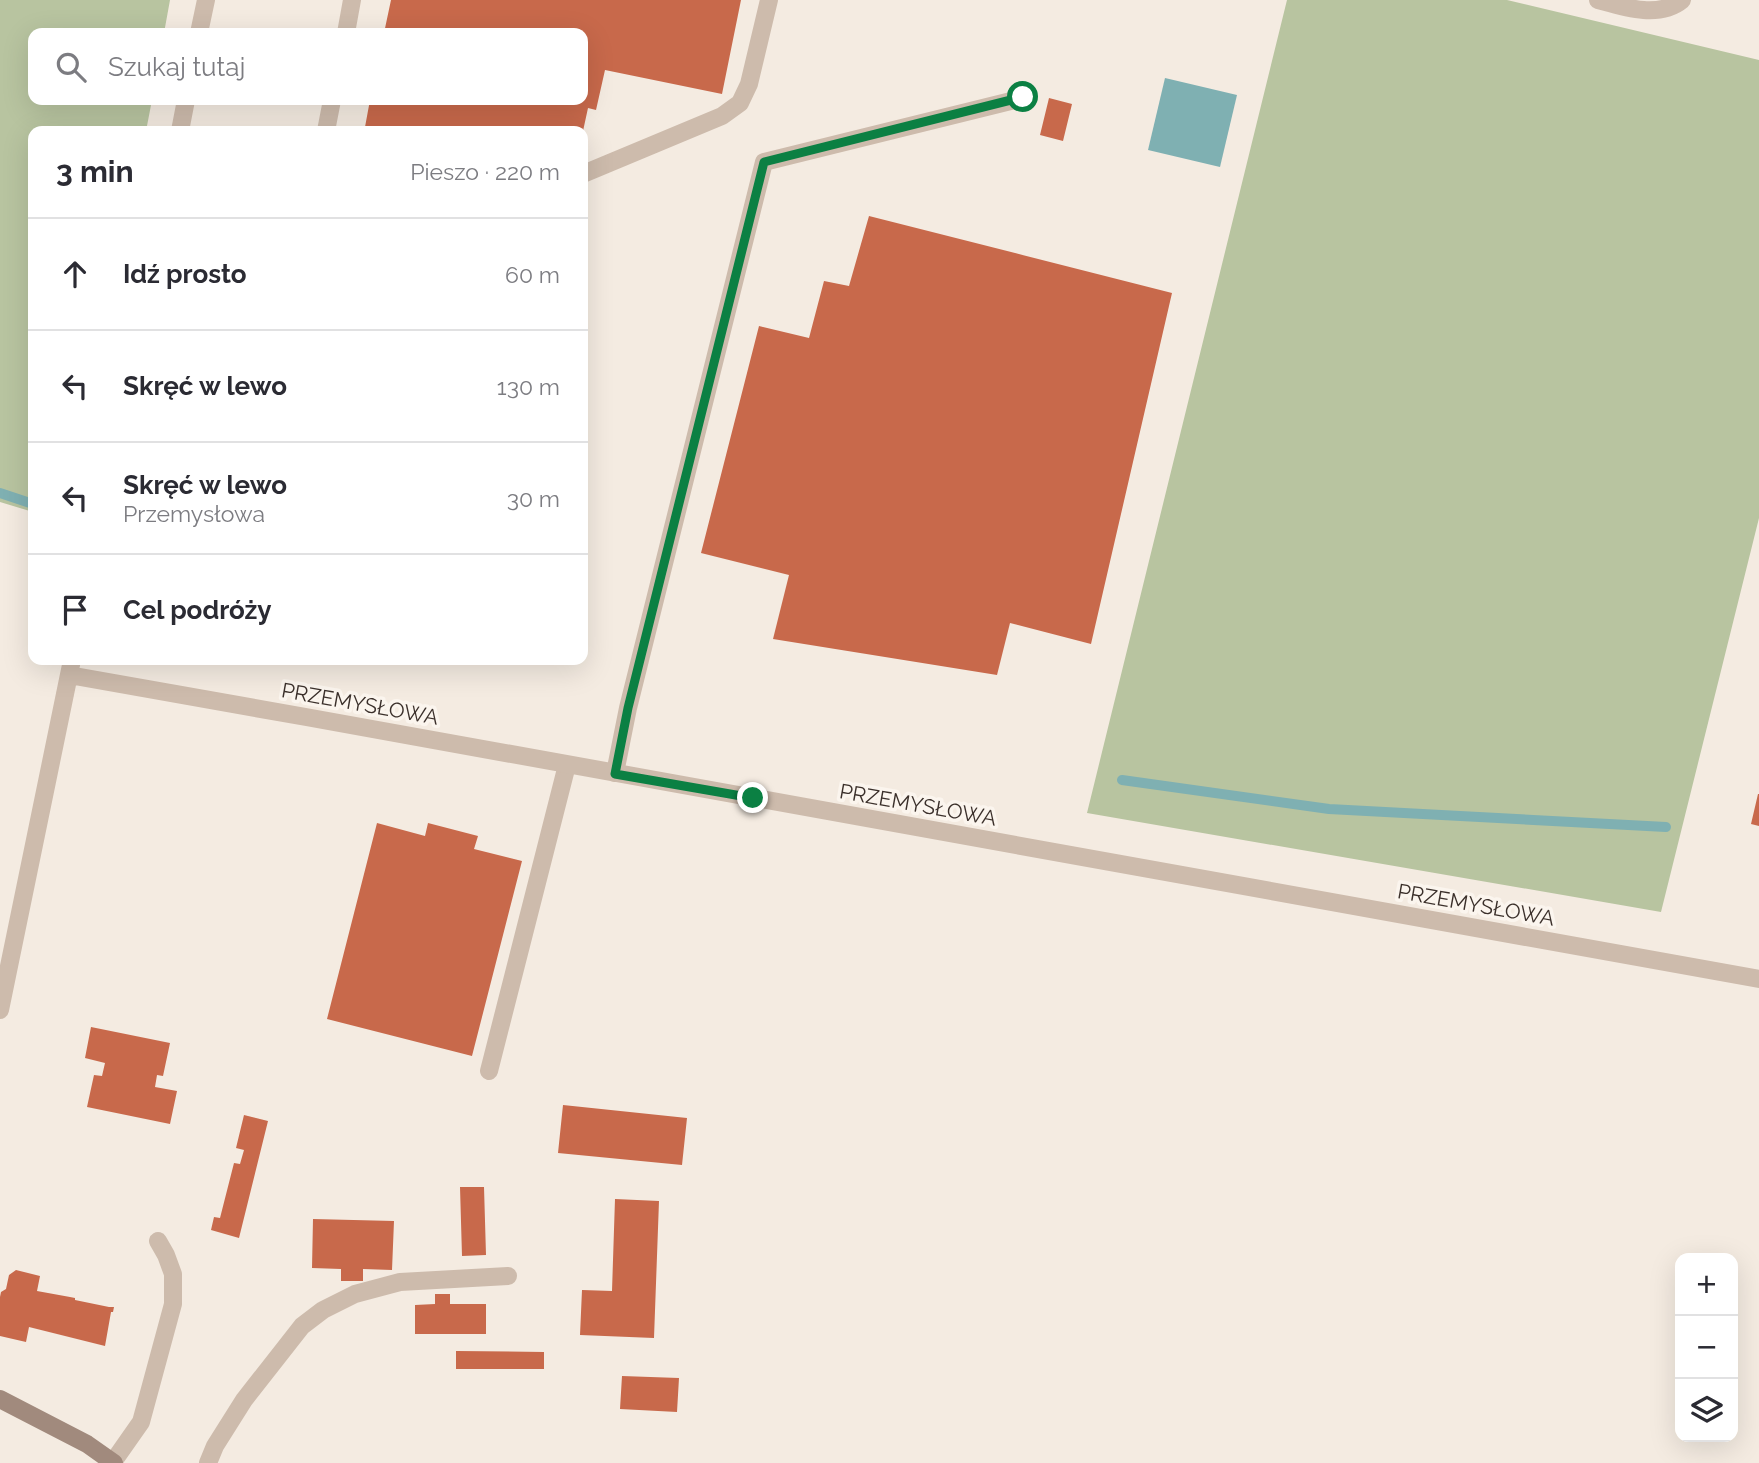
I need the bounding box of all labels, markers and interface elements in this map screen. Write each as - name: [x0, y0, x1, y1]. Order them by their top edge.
- search box: [28, 28, 588, 105]
- icon: search: [52, 48, 90, 86]
- text: Szukaj tutaj: [108, 52, 245, 82]
- route start: [1007, 81, 1038, 112]
- text: 3 min: [56, 154, 134, 189]
- text: Pieszo · 220 m: [410, 158, 560, 185]
- icon: ahead: [56, 255, 94, 293]
- text: Idź prosto: [123, 259, 247, 289]
- text: 60 m: [505, 261, 560, 288]
- icon: left: [56, 367, 94, 405]
- text: Skręć w lewo: [123, 371, 287, 401]
- text: 130 m: [497, 373, 560, 400]
- text: Skręć w lewo: [123, 470, 287, 500]
- icon: left: [56, 479, 94, 517]
- text: 30 m: [507, 485, 560, 512]
- text: Przemysłowa: [123, 500, 265, 527]
- icon: arrive: [56, 591, 94, 629]
- text: Cel podróży: [123, 595, 272, 625]
- street label: PRZEMYSŁOWA: [280, 677, 441, 730]
- street label: PRZEMYSŁOWA: [838, 778, 999, 831]
- route end: [737, 782, 768, 813]
- street label: PRZEMYSŁOWA: [1396, 878, 1557, 931]
- map controls: [1675, 1253, 1738, 1442]
- button: +: [1675, 1253, 1738, 1316]
- button: −: [1675, 1316, 1738, 1379]
- button: layers: [1675, 1379, 1738, 1442]

